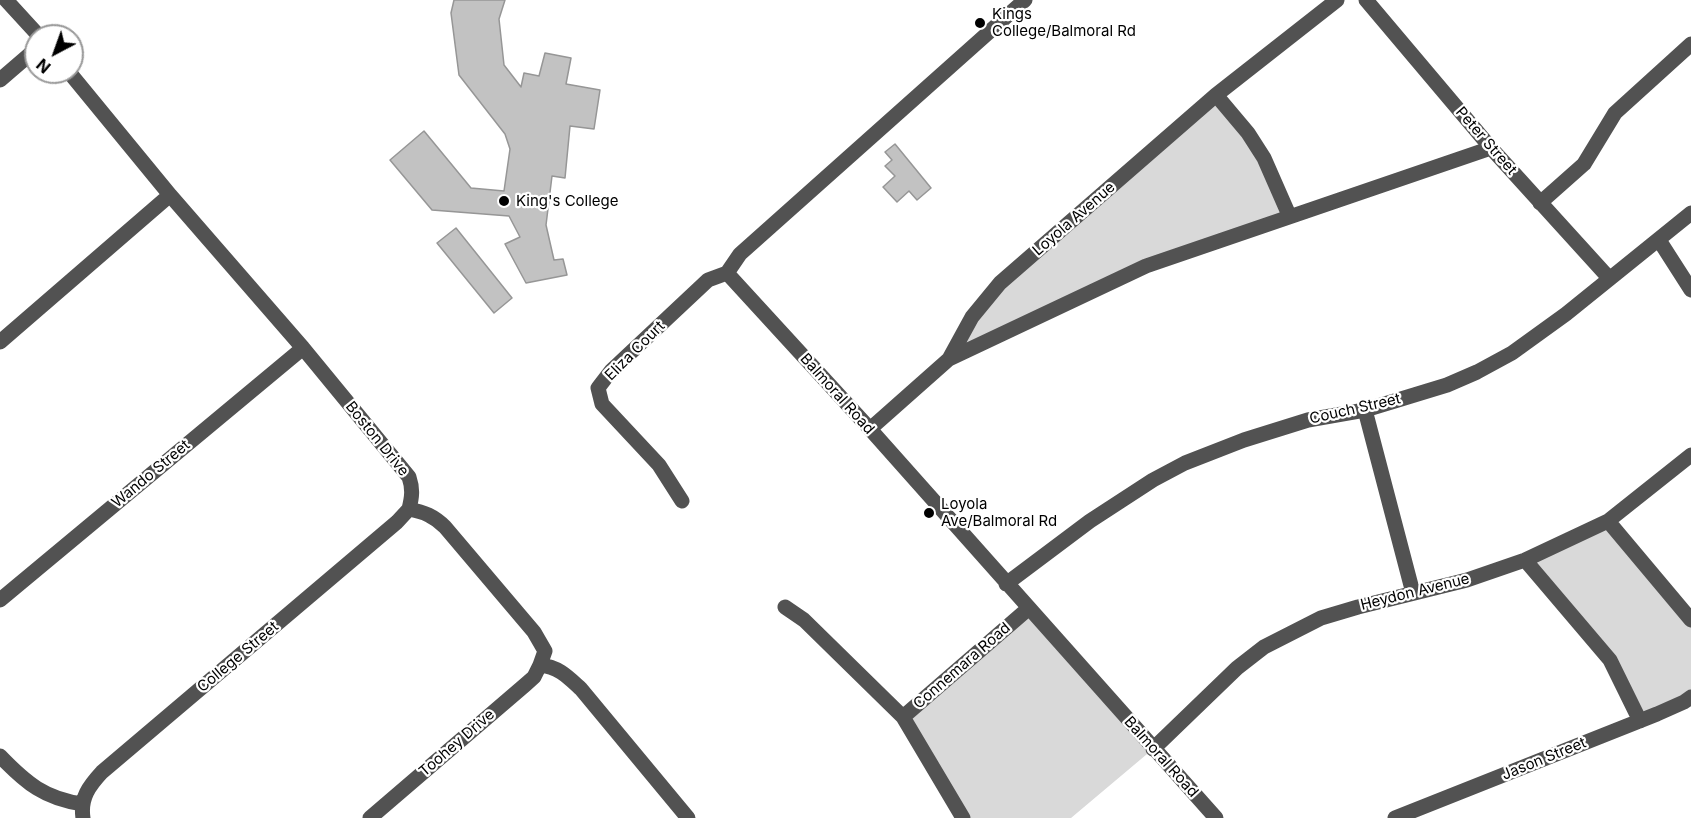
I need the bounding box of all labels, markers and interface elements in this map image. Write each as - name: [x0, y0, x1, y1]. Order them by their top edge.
- place label: Kings College/Balmoral Rd: [992, 5, 1136, 40]
- marker: Kings College/Balmoral Rd: [973, 16, 987, 30]
- north arrow: [24, 24, 84, 84]
- text: N: [32, 55, 55, 78]
- street label: Peter Street: [1452, 103, 1520, 179]
- street label: Loyola Avenue: [1029, 178, 1119, 260]
- place label: King's College: [516, 192, 619, 210]
- marker: King's College: [497, 194, 511, 208]
- street label: Eliza Court: [601, 317, 669, 385]
- street label: Balmoral Road: [796, 350, 878, 438]
- street label: Couch Street: [1308, 390, 1402, 428]
- street label: Boston Drive: [341, 398, 413, 480]
- street label: Wando Street: [108, 436, 194, 512]
- place label: Loyola Ave/Balmoral Rd: [941, 495, 1057, 530]
- marker: Loyola Ave/Balmoral Rd: [922, 506, 936, 520]
- street label: Heydon Avenue: [1359, 570, 1471, 614]
- street label: College Street: [194, 618, 282, 696]
- street label: Connemara Road: [910, 619, 1014, 713]
- street label: Toohey Drive: [416, 705, 498, 781]
- street label: Balmoral Road: [1120, 713, 1202, 801]
- street label: Jason Street: [1499, 734, 1589, 784]

